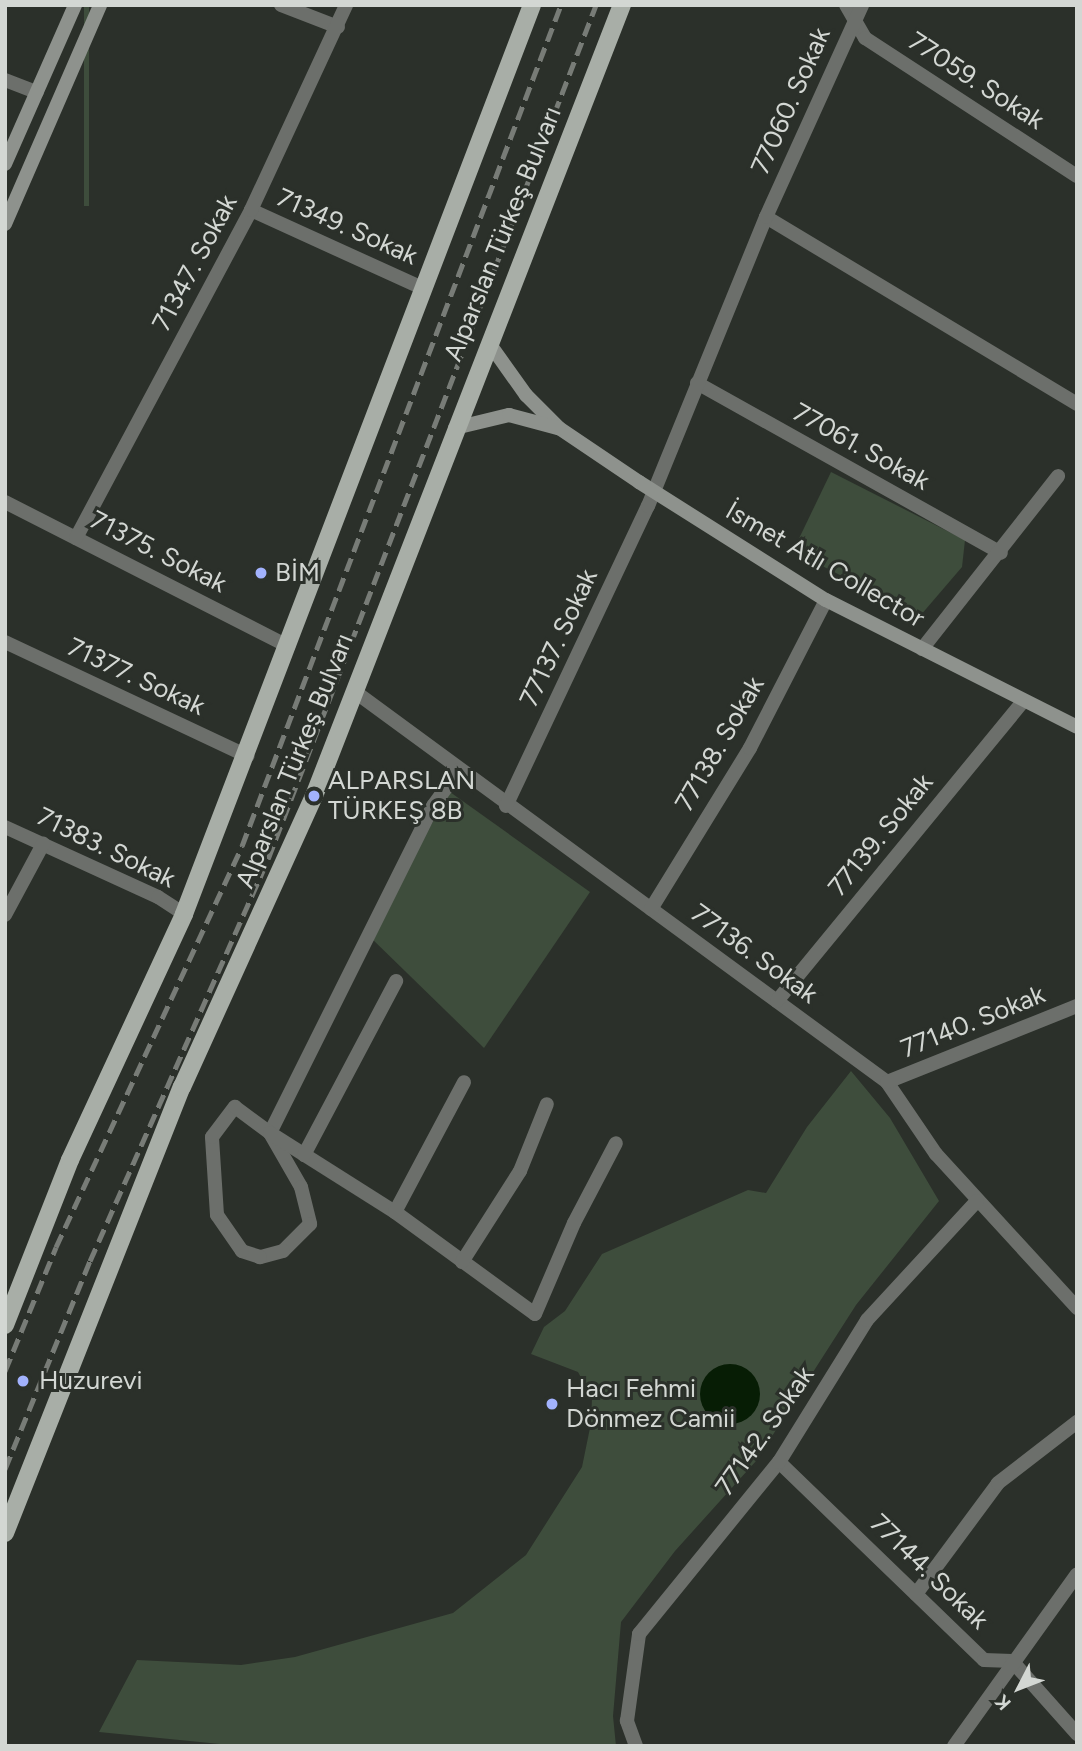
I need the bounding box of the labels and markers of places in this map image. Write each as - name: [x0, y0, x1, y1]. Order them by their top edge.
- place label: BİM: [275, 557, 320, 589]
- marker: BİM: [253, 565, 269, 581]
- place label: ALPARSLAN TÜRKEŞ 8B: [328, 765, 475, 826]
- marker: ALPARSLAN TÜRKEŞ 8B: [306, 788, 322, 804]
- place label: Huzurevi: [39, 1365, 142, 1397]
- marker: Huzurevi: [13, 1371, 33, 1391]
- place label: Hacı Fehmi Dönmez Camii: [566, 1373, 735, 1434]
- marker: Hacı Fehmi Dönmez Camii: [544, 1396, 560, 1412]

